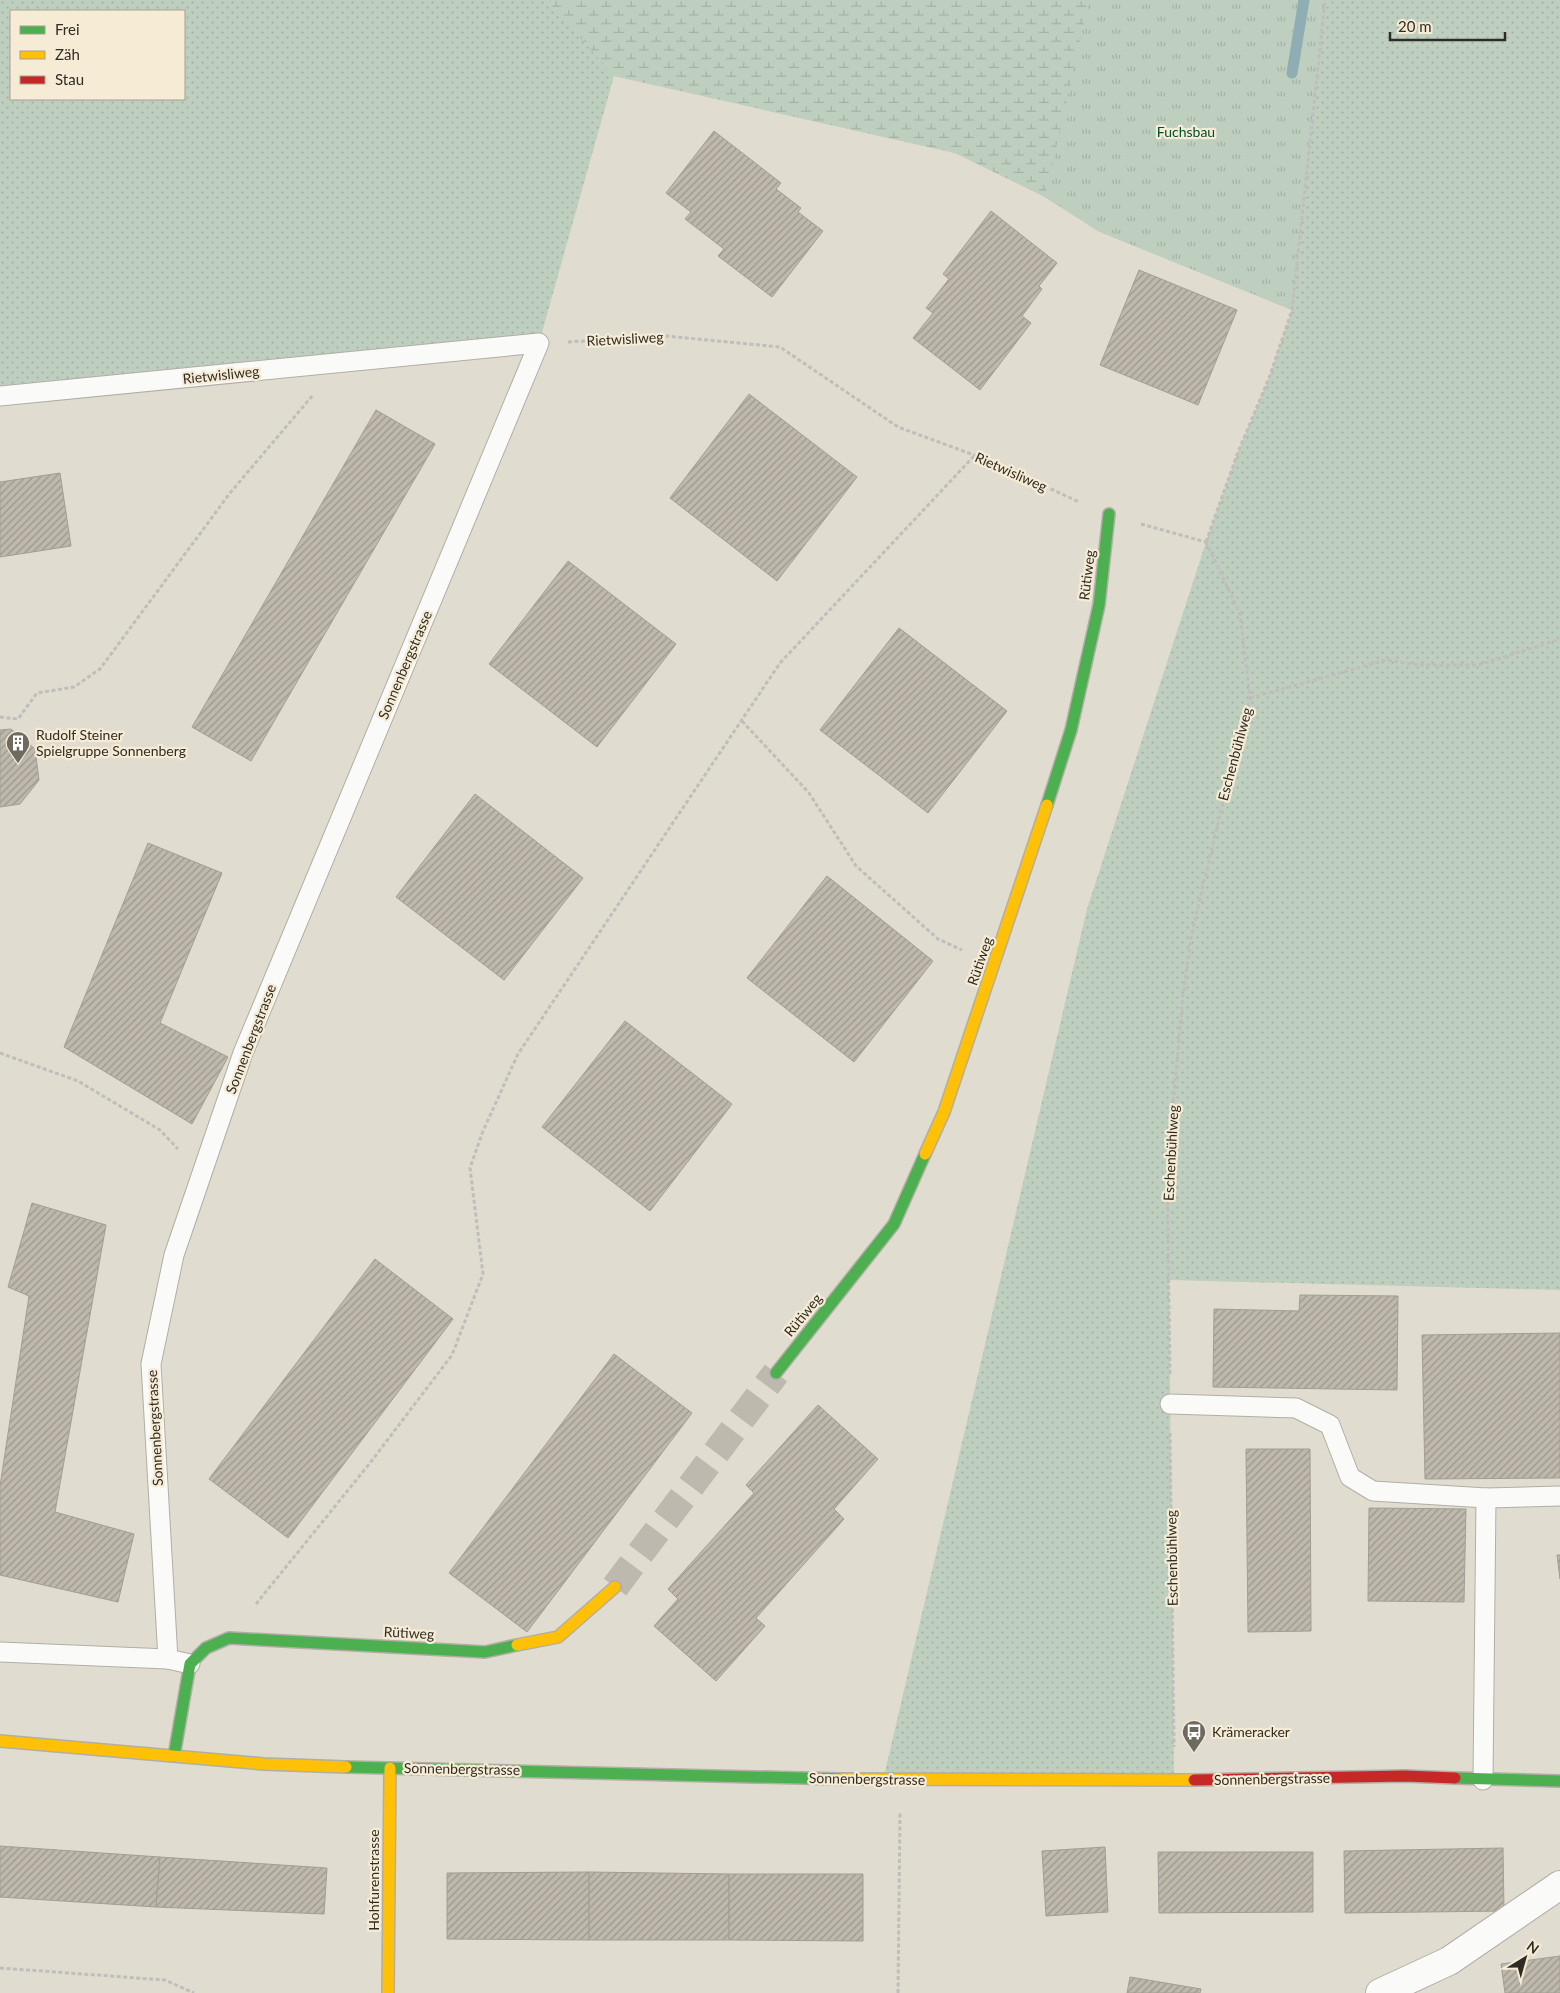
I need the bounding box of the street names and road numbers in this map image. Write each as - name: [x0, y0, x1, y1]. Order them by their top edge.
- street label: Rietwisliweg: [586, 328, 664, 349]
- street label: Rietwisliweg: [182, 362, 260, 387]
- street label: Rietwisliweg: [973, 448, 1050, 495]
- street label: Rütiweg: [1075, 549, 1098, 601]
- street label: Sonnenbergstrasse: [374, 608, 435, 722]
- street label: Eschenbühlweg: [1214, 705, 1255, 802]
- street label: Rütiweg: [963, 934, 996, 987]
- street label: Sonnenbergstrasse: [222, 981, 279, 1096]
- street label: Eschenbühlweg: [1159, 1105, 1182, 1201]
- street label: Rütiweg: [780, 1290, 825, 1340]
- street label: Sonnenbergstrasse: [143, 1370, 166, 1487]
- street label: Eschenbühlweg: [1162, 1510, 1181, 1606]
- street label: Rütiweg: [383, 1623, 435, 1642]
- street label: Sonnenbergstrasse: [404, 1759, 520, 1778]
- street label: Sonnenbergstrasse: [809, 1769, 925, 1788]
- street label: Sonnenbergstrasse: [1214, 1769, 1330, 1788]
- street label: Hohfurenstrasse: [365, 1829, 382, 1931]

